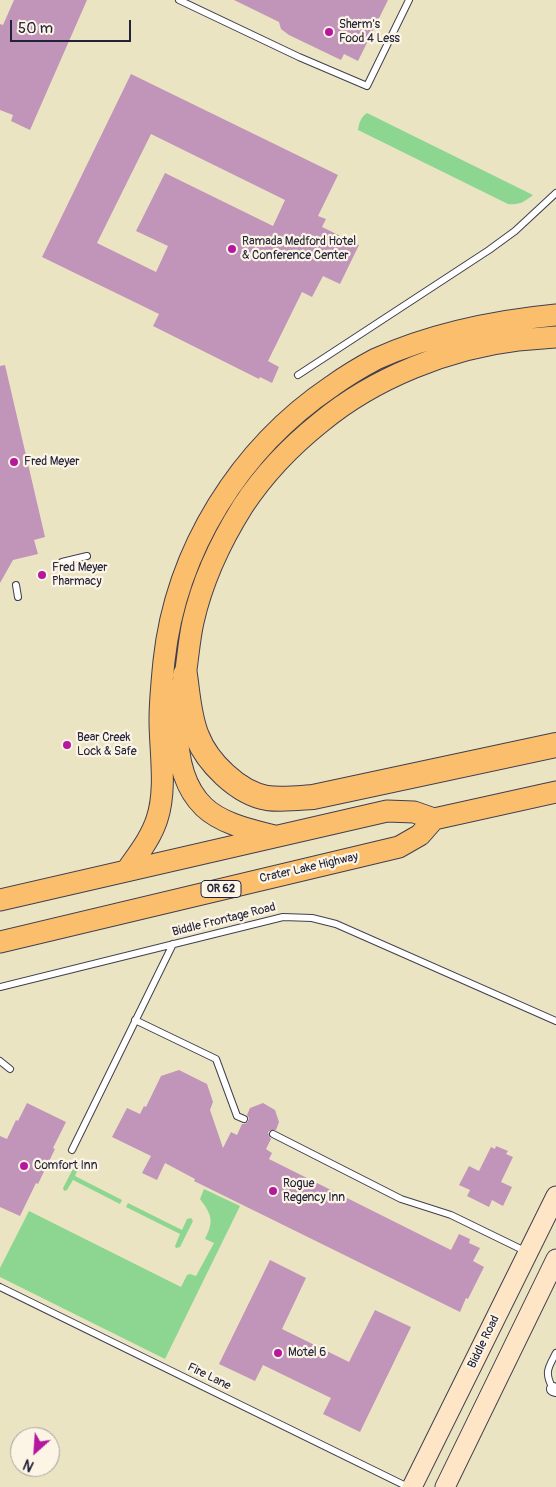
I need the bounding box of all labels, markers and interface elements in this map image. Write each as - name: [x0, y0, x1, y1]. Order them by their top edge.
- scale bar: [12, 10, 134, 42]
- place label: Sherm's Food 4 Less: [339, 18, 400, 46]
- text: 50 m: [18, 19, 53, 38]
- marker: Sherm's Food 4 Less: [323, 26, 335, 38]
- place label: Ramada Medford Hotel & Conference Center: [242, 235, 356, 263]
- marker: Ramada Medford Hotel & Conference Center: [226, 243, 238, 255]
- place label: Fred Meyer: [24, 455, 79, 469]
- marker: Fred Meyer: [8, 456, 20, 468]
- place label: Fred Meyer Pharmacy: [52, 561, 107, 589]
- marker: Fred Meyer Pharmacy: [36, 569, 48, 581]
- place label: Bear Creek Lock & Safe: [77, 731, 137, 759]
- marker: Bear Creek Lock & Safe: [61, 739, 73, 751]
- street label: Crater Lake Highway: [258, 850, 360, 886]
- road number: OR 62: [201, 881, 241, 898]
- street label: Biddle Frontage Road: [171, 900, 277, 940]
- place label: Comfort Inn: [34, 1159, 97, 1173]
- marker: Comfort Inn: [18, 1160, 30, 1172]
- place label: Rogue Regency Inn: [283, 1177, 345, 1205]
- marker: Rogue Regency Inn: [267, 1185, 279, 1197]
- street label: Biddle Road: [465, 1313, 503, 1371]
- place label: Motel 6: [288, 1346, 326, 1360]
- marker: Motel 6: [272, 1347, 284, 1359]
- street label: Fire Lane: [185, 1360, 233, 1394]
- north arrow: [10, 1427, 60, 1477]
- text: N: [21, 1455, 37, 1475]

